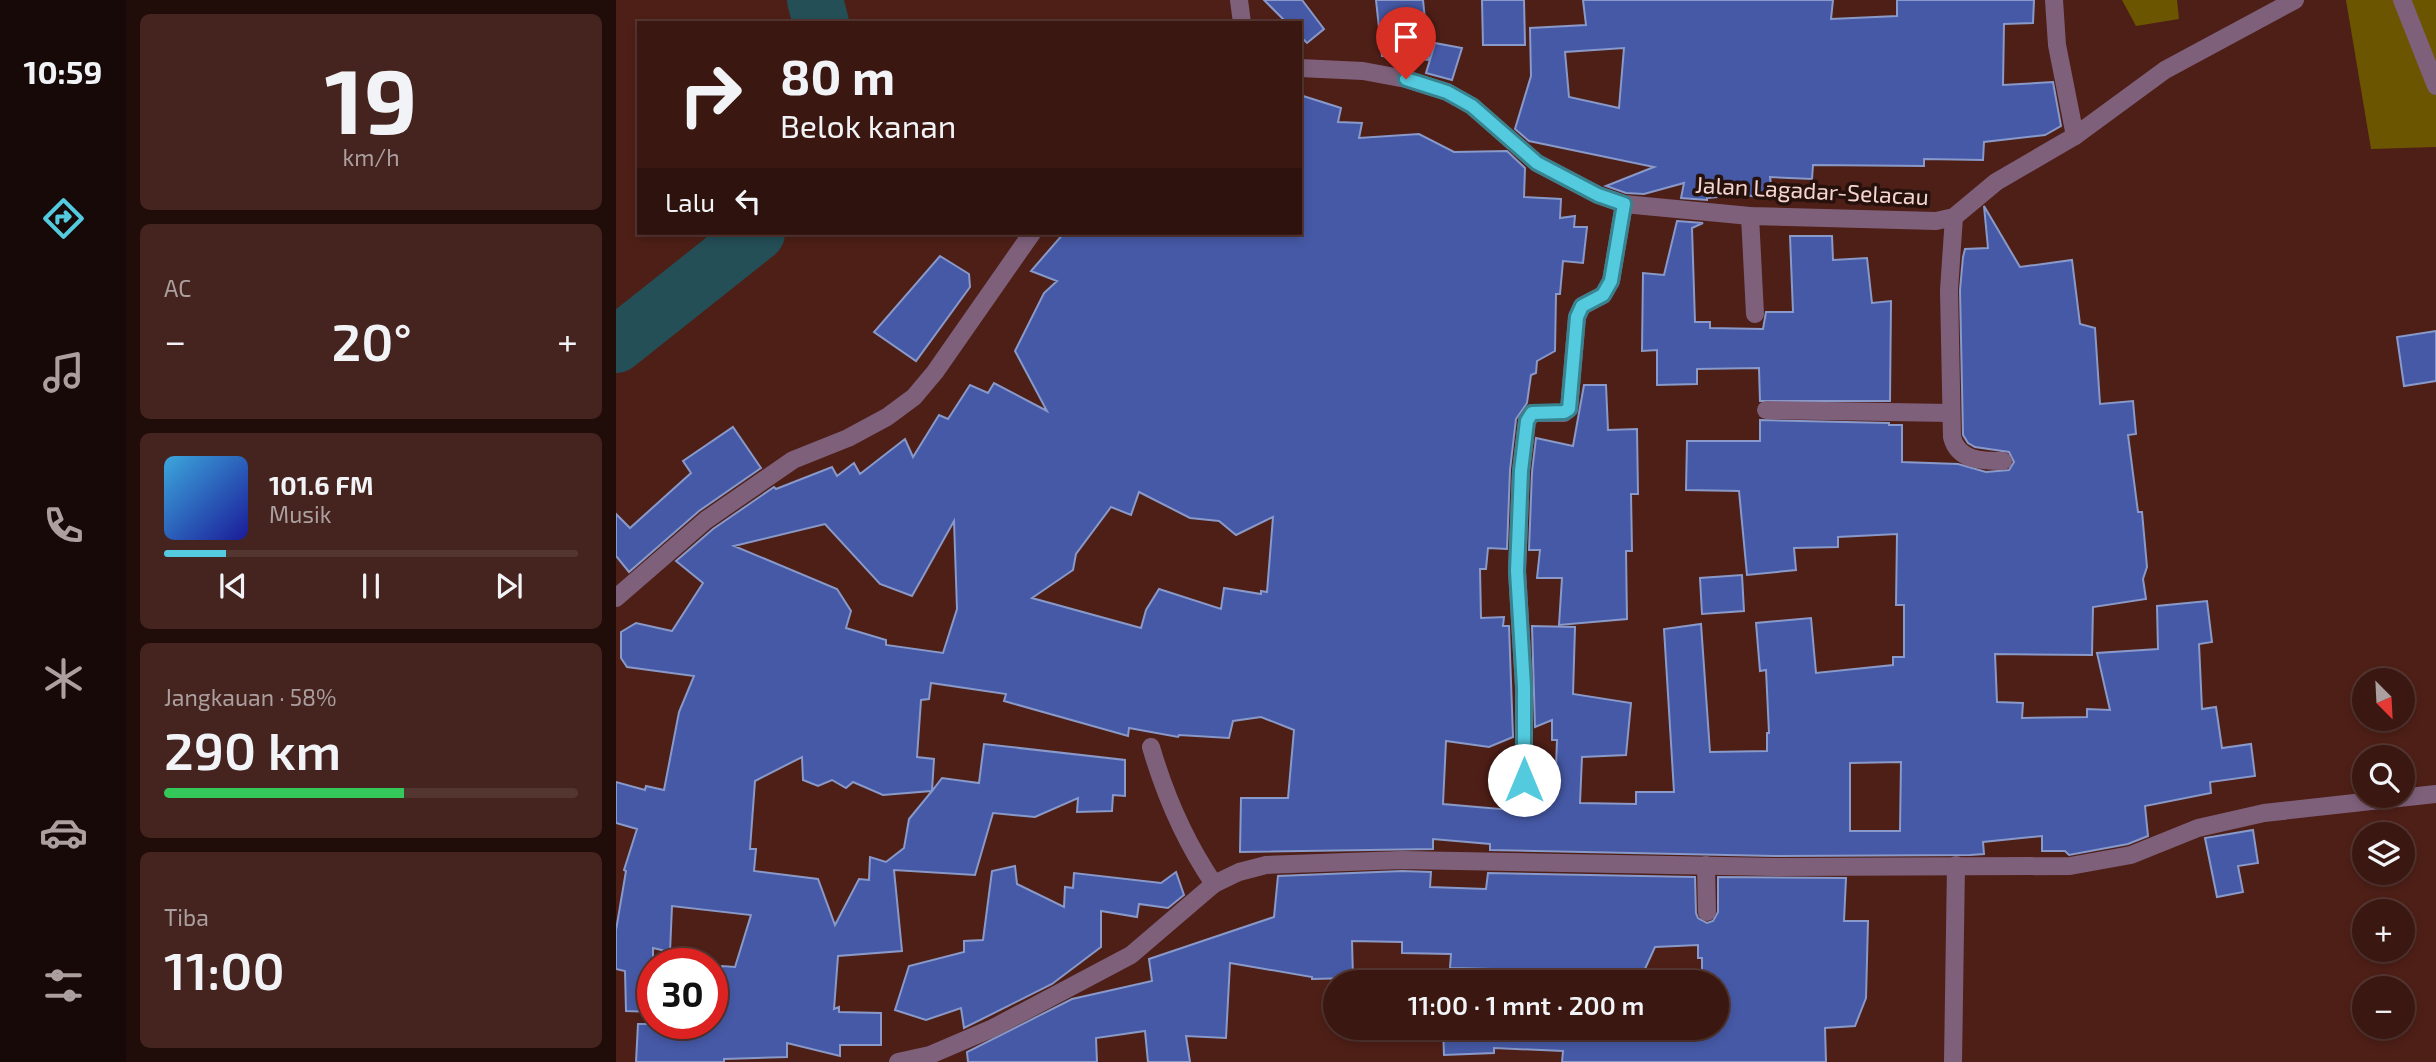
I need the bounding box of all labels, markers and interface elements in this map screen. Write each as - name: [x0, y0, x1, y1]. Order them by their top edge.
- pin: [1376, 7, 1436, 79]
- icon: arrive: [1387, 18, 1425, 56]
- text: 19: [324, 43, 418, 152]
- text: 80 m: [780, 46, 895, 105]
- icon: right: [665, 49, 756, 140]
- text: 10:59: [24, 52, 102, 90]
- text: Belok kanan: [780, 106, 956, 144]
- text: km/h: [342, 143, 400, 171]
- street label: Jalan Lagadar-Selacau: [1694, 170, 1930, 210]
- icon: left: [729, 182, 767, 220]
- text: Lalu: [665, 186, 715, 217]
- icon: directions: [39, 194, 88, 243]
- text: AC: [164, 274, 191, 302]
- text: 20°: [331, 309, 412, 371]
- text: −: [164, 317, 186, 363]
- text: +: [557, 317, 578, 363]
- icon: music: [39, 348, 88, 397]
- text: 101.6 FM: [269, 469, 373, 500]
- text: Musik: [269, 500, 331, 528]
- icon: phone: [39, 501, 88, 550]
- icon: previous: [214, 567, 252, 605]
- icon: pause: [352, 567, 390, 605]
- icon: next: [490, 567, 528, 605]
- icon: climate: [39, 654, 88, 703]
- north arrow: [2352, 668, 2415, 732]
- map controls: [2352, 668, 2415, 1039]
- text: Jangkauan · 58%: [164, 683, 337, 711]
- text: 290 km: [164, 718, 341, 780]
- position arrow: [1487, 743, 1561, 817]
- button: search: [2352, 745, 2415, 808]
- icon: car: [39, 808, 88, 857]
- button: layers: [2352, 822, 2415, 885]
- button: +: [2352, 899, 2415, 962]
- text: Tiba: [164, 903, 209, 931]
- text: 11:00: [164, 938, 285, 1000]
- speed limit sign: 30: [637, 948, 728, 1039]
- icon: filters: [39, 961, 88, 1010]
- button: −: [2352, 976, 2415, 1039]
- text: 11:00 · 1 mnt · 200 m: [1408, 989, 1644, 1020]

